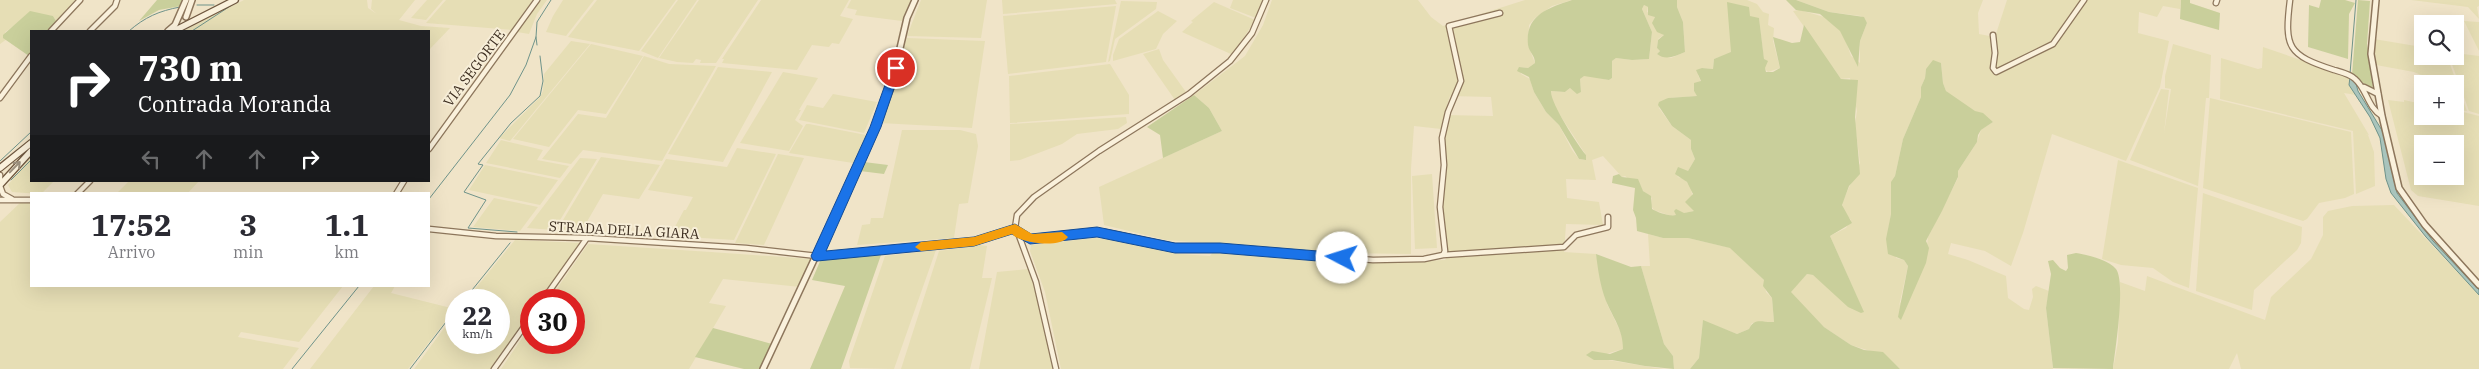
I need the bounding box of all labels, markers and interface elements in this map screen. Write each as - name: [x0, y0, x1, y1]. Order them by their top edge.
- map controls: [2414, 15, 2464, 185]
- button: search: [2414, 15, 2464, 65]
- street label: VIA SEGORTE: [439, 26, 509, 110]
- text: 730 m: [138, 45, 243, 91]
- pin: [875, 47, 917, 89]
- icon: right: [55, 50, 120, 115]
- icon: arrive: [882, 54, 910, 82]
- button: +: [2414, 75, 2464, 125]
- text: Contrada Moranda: [138, 89, 331, 118]
- button: −: [2414, 135, 2464, 185]
- icon: left: [137, 145, 165, 173]
- icon: ahead: [190, 145, 218, 173]
- icon: ahead: [243, 145, 271, 173]
- icon: right: [296, 145, 324, 173]
- one-way arrow: [9, 161, 21, 174]
- text: 17:52: [91, 205, 172, 244]
- text: 3: [239, 205, 257, 244]
- text: 1.1: [325, 205, 369, 244]
- street label: STRADA DELLA GIARA: [548, 217, 700, 243]
- position arrow: [1315, 231, 1367, 283]
- text: Arrivo: [108, 242, 155, 262]
- text: min: [233, 242, 264, 262]
- text: km: [334, 242, 359, 262]
- speed limit sign: 30: [520, 289, 585, 354]
- text: 22: [462, 299, 493, 332]
- text: km/h: [462, 326, 493, 341]

